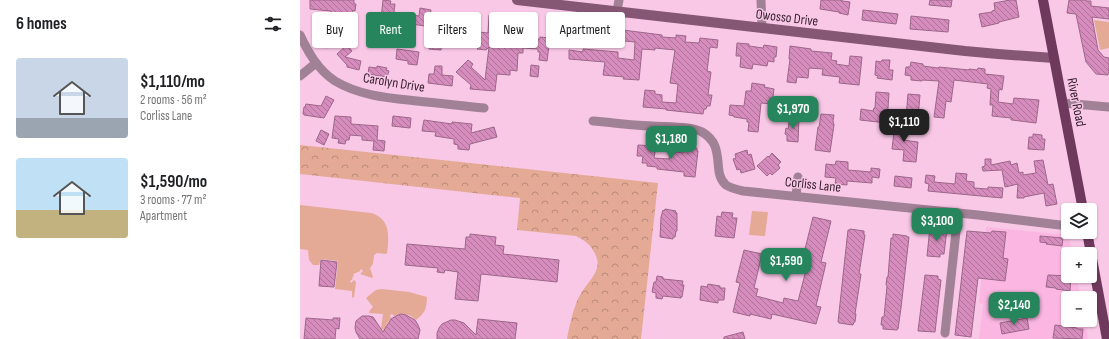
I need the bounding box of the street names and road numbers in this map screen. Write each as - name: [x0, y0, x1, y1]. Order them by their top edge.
- street label: Owosso Drive: [755, 5, 819, 30]
- street label: Carolyn Drive: [362, 69, 426, 96]
- street label: River Road: [1063, 76, 1090, 128]
- street label: Corliss Lane: [784, 173, 842, 196]

